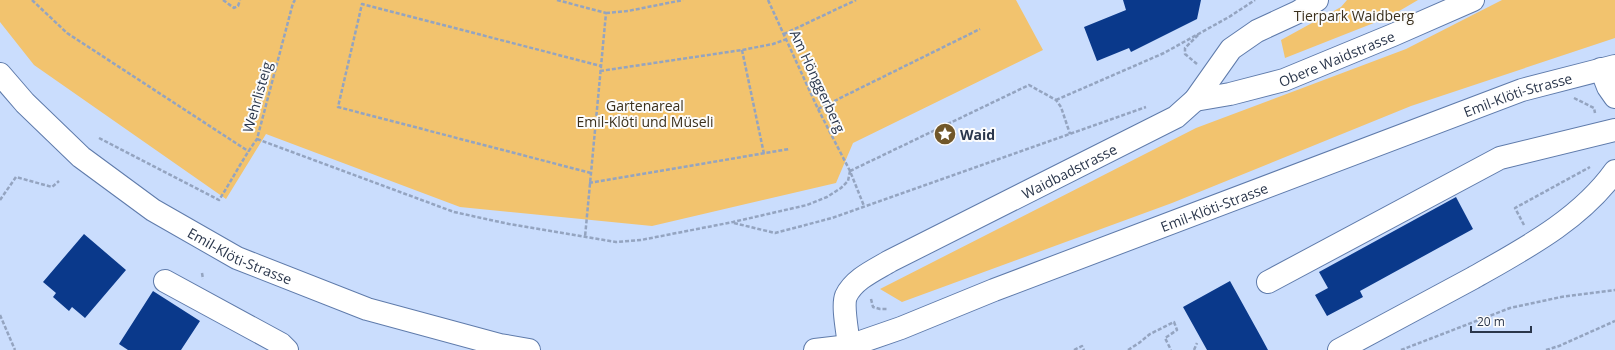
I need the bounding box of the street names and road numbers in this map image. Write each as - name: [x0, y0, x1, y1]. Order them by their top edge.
- street label: Obere Waidstrasse: [1276, 26, 1397, 91]
- street label: Am Hönggerberg: [786, 27, 850, 136]
- street label: Wehrlisteig: [238, 59, 276, 135]
- street label: Emil-Klöti-Strasse: [1461, 68, 1574, 121]
- street label: Waidbadstrasse: [1018, 139, 1120, 203]
- street label: Emil-Klöti-Strasse: [1158, 178, 1271, 236]
- street label: Emil-Klöti-Strasse: [185, 222, 295, 288]

